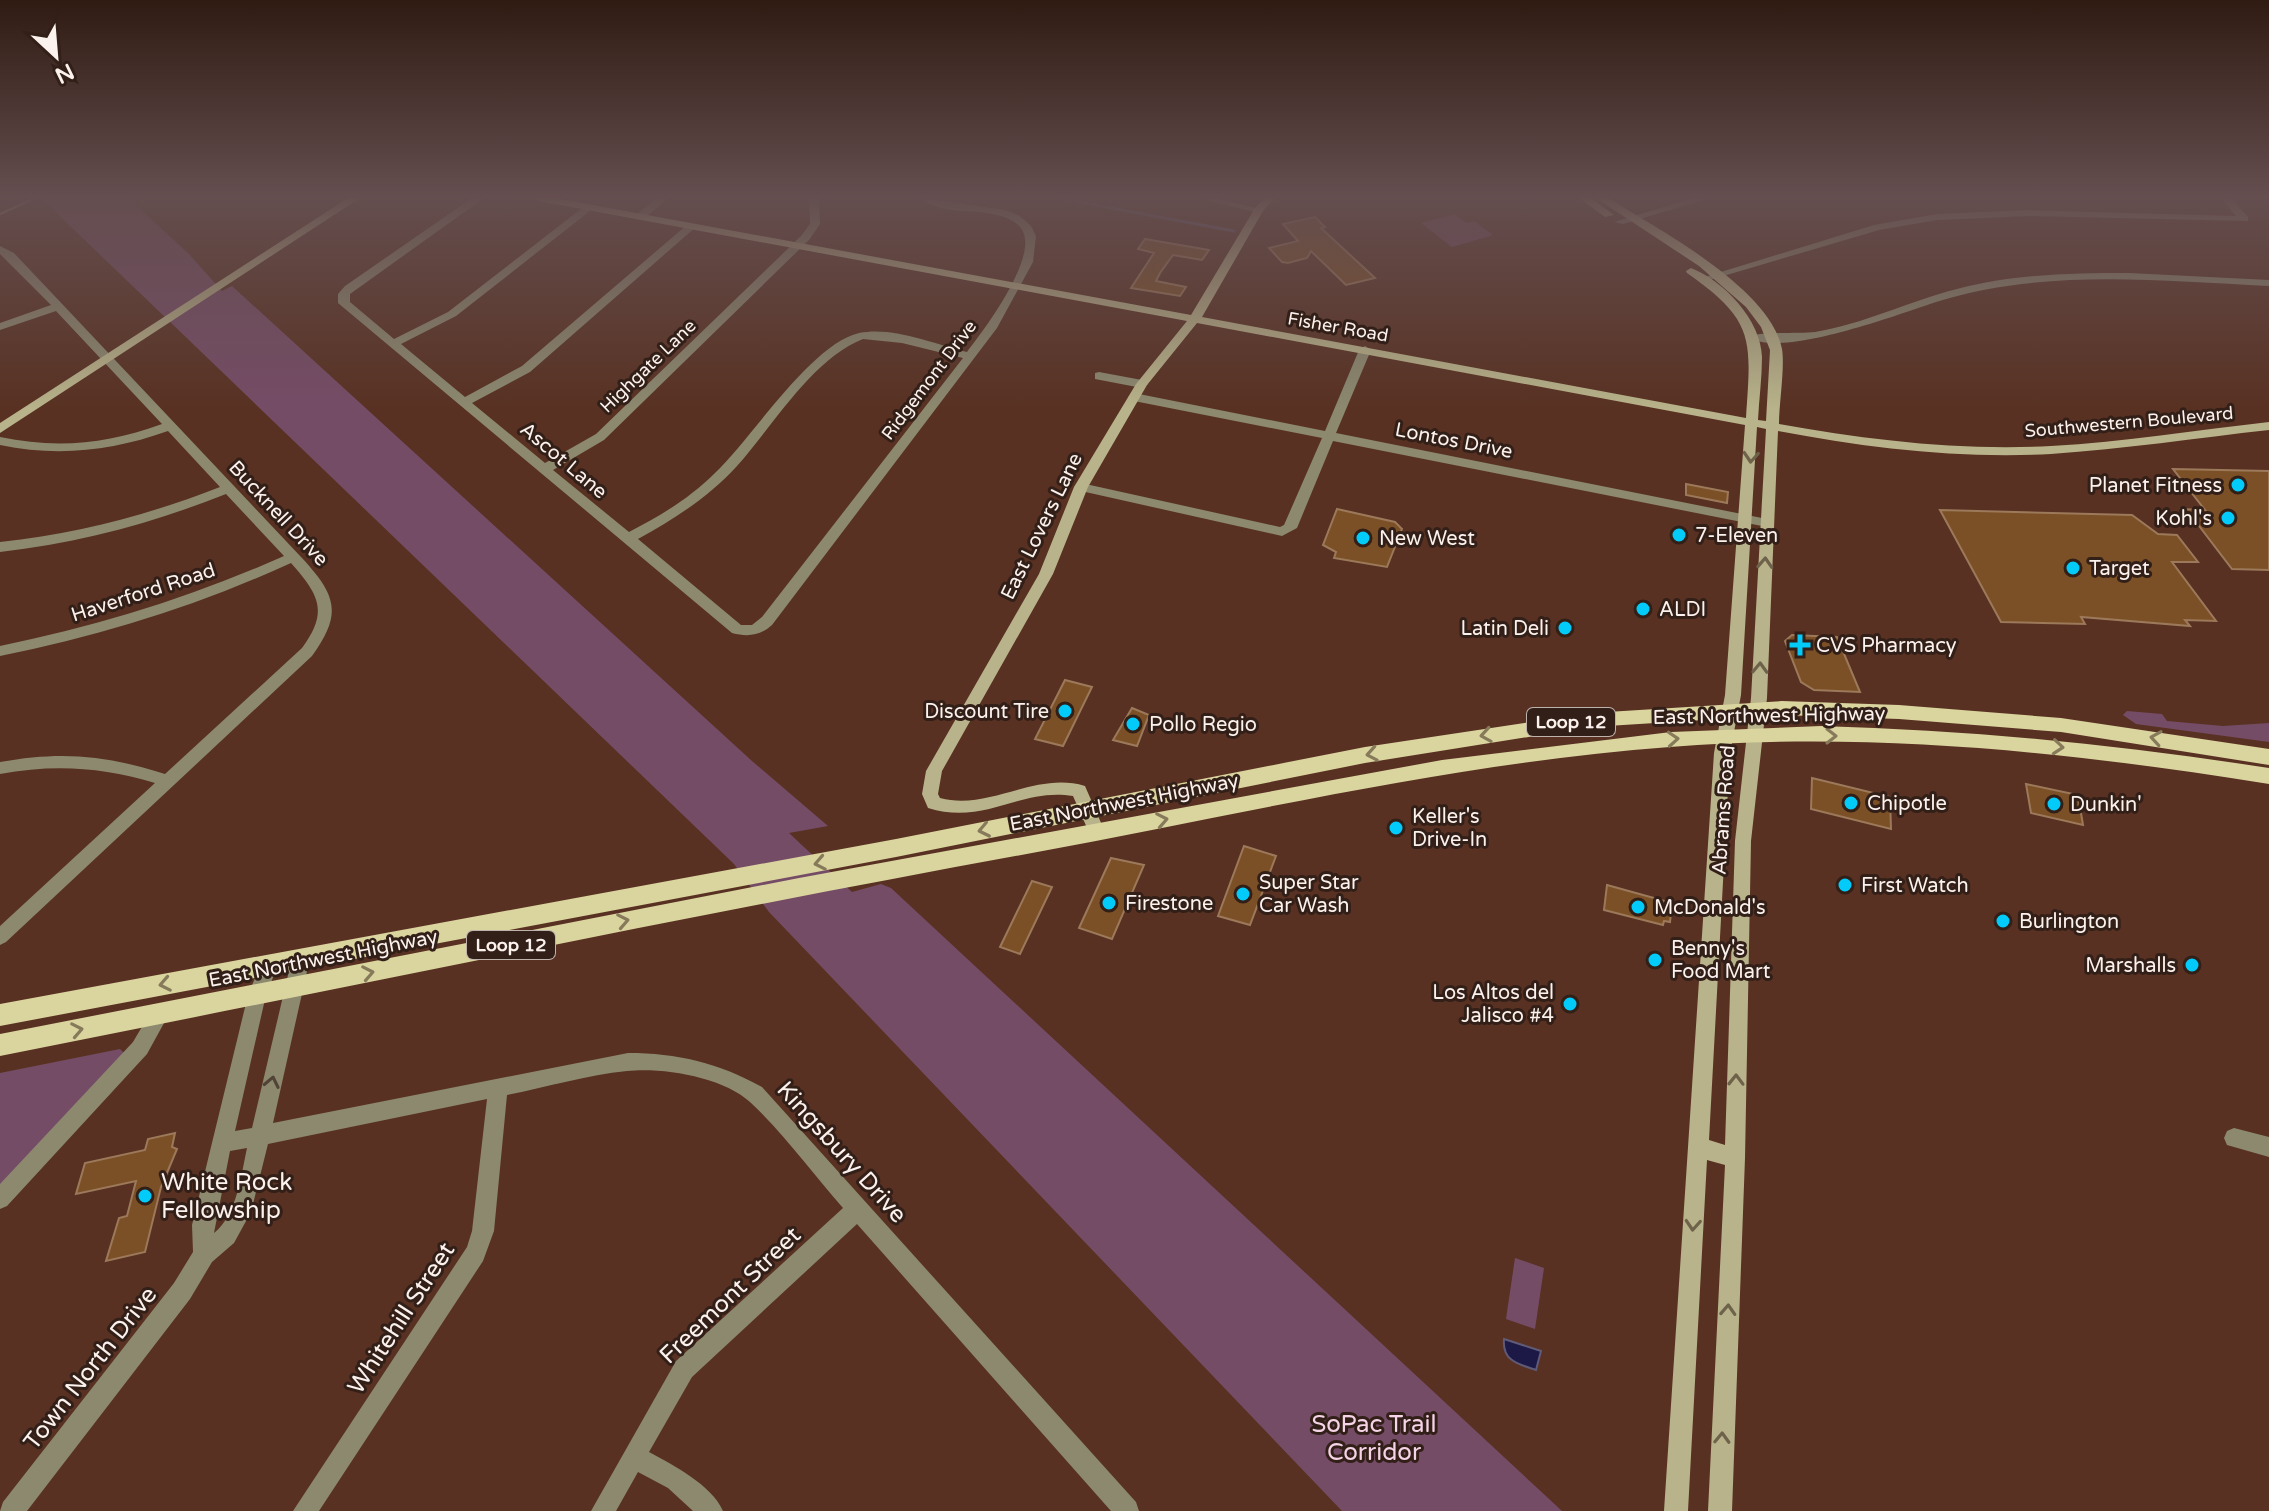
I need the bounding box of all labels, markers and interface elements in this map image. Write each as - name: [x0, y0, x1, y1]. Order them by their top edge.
- north arrow: [16, 16, 96, 96]
- text: N: [51, 58, 78, 89]
- street label: Fisher Road: [1286, 307, 1390, 347]
- street label: Highgate Lane: [595, 315, 701, 417]
- street label: Ridgemont Drive: [877, 316, 981, 444]
- street label: Southwestern Boulevard: [2024, 402, 2234, 442]
- street label: Ascot Lane: [515, 417, 612, 504]
- street label: Lontos Drive: [1393, 418, 1515, 464]
- street label: East Lovers Lane: [996, 449, 1088, 604]
- one-way arrow: [1743, 451, 1760, 464]
- street label: Bucknell Drive: [223, 456, 333, 571]
- place label: Planet Fitness: [2089, 474, 2222, 498]
- marker: Planet Fitness: [2229, 476, 2247, 494]
- place label: Kohl's: [2155, 507, 2212, 531]
- marker: Kohl's: [2219, 509, 2237, 527]
- place label: 7-Eleven: [1695, 524, 1778, 548]
- marker: 7-Eleven: [1670, 526, 1688, 544]
- place label: New West: [1379, 527, 1475, 551]
- marker: New West: [1354, 529, 1372, 547]
- one-way arrow: [1756, 556, 1773, 569]
- place label: Target: [2089, 557, 2150, 581]
- street label: Haverford Road: [68, 558, 218, 628]
- marker: Target: [2064, 559, 2082, 577]
- place label: ALDI: [1659, 598, 1706, 622]
- marker: ALDI: [1634, 600, 1652, 618]
- place label: Latin Deli: [1461, 617, 1549, 641]
- marker: Latin Deli: [1556, 619, 1574, 637]
- place label: CVS Pharmacy: [1816, 634, 1957, 658]
- marker: CVS Pharmacy: [1791, 636, 1809, 654]
- one-way arrow: [1752, 661, 1769, 674]
- place label: Discount Tire: [924, 700, 1049, 724]
- marker: Discount Tire: [1056, 702, 1074, 720]
- street label: East Northwest Highway: [1652, 702, 1886, 730]
- road number: Loop 12: [1527, 708, 1615, 736]
- place label: Pollo Regio: [1149, 713, 1257, 737]
- marker: Pollo Regio: [1124, 715, 1142, 733]
- one-way arrow: [1479, 725, 1493, 742]
- one-way arrow: [1825, 727, 1838, 744]
- one-way arrow: [2149, 730, 2163, 747]
- one-way arrow: [1667, 731, 1680, 748]
- one-way arrow: [2052, 738, 2065, 755]
- one-way arrow: [1366, 745, 1379, 762]
- street label: Abrams Road: [1708, 745, 1740, 876]
- street label: East Northwest Highway: [1008, 769, 1241, 837]
- place label: Chipotle: [1867, 792, 1947, 816]
- place label: Dunkin': [2070, 793, 2142, 817]
- marker: Chipotle: [1842, 794, 1860, 812]
- marker: Dunkin': [2045, 795, 2063, 813]
- place label: Keller's Drive-In: [1412, 805, 1487, 852]
- one-way arrow: [1155, 812, 1169, 829]
- marker: Keller's Drive-In: [1387, 819, 1405, 837]
- one-way arrow: [978, 821, 991, 838]
- one-way arrow: [813, 853, 826, 870]
- place label: Super Star Car Wash: [1259, 871, 1359, 918]
- place label: First Watch: [1861, 874, 1969, 898]
- marker: First Watch: [1836, 876, 1854, 894]
- marker: Super Star Car Wash: [1234, 885, 1252, 903]
- place label: Firestone: [1125, 892, 1213, 916]
- marker: Firestone: [1100, 894, 1118, 912]
- place label: McDonald's: [1654, 896, 1766, 920]
- marker: McDonald's: [1629, 898, 1647, 916]
- place label: Burlington: [2019, 910, 2119, 934]
- marker: Burlington: [1994, 912, 2012, 930]
- one-way arrow: [616, 913, 629, 930]
- street label: East Northwest Highway: [207, 925, 440, 993]
- road number: Loop 12: [467, 931, 555, 959]
- place label: Benny's Food Mart: [1671, 937, 1771, 984]
- marker: Benny's Food Mart: [1646, 951, 1664, 969]
- place label: Marshalls: [2085, 954, 2176, 978]
- marker: Marshalls: [2183, 956, 2201, 974]
- one-way arrow: [361, 966, 375, 983]
- one-way arrow: [158, 975, 172, 992]
- place label: Los Altos del Jalisco #4: [1432, 981, 1554, 1028]
- marker: Los Altos del Jalisco #4: [1561, 995, 1579, 1013]
- one-way arrow: [70, 1023, 83, 1040]
- one-way arrow: [1727, 1073, 1745, 1086]
- one-way arrow: [262, 1076, 279, 1089]
- street label: Kingsbury Drive: [770, 1076, 913, 1229]
- place label: White Rock Fellowship: [161, 1168, 292, 1225]
- marker: White Rock Fellowship: [136, 1187, 154, 1205]
- one-way arrow: [1685, 1219, 1702, 1232]
- street label: Freemont Street: [654, 1221, 807, 1370]
- street label: Whitehill Street: [342, 1237, 461, 1399]
- street label: Town North Drive: [18, 1281, 163, 1456]
- one-way arrow: [1719, 1303, 1736, 1316]
- park label: SoPac Trail Corridor: [1312, 1410, 1436, 1467]
- one-way arrow: [1714, 1431, 1731, 1444]

